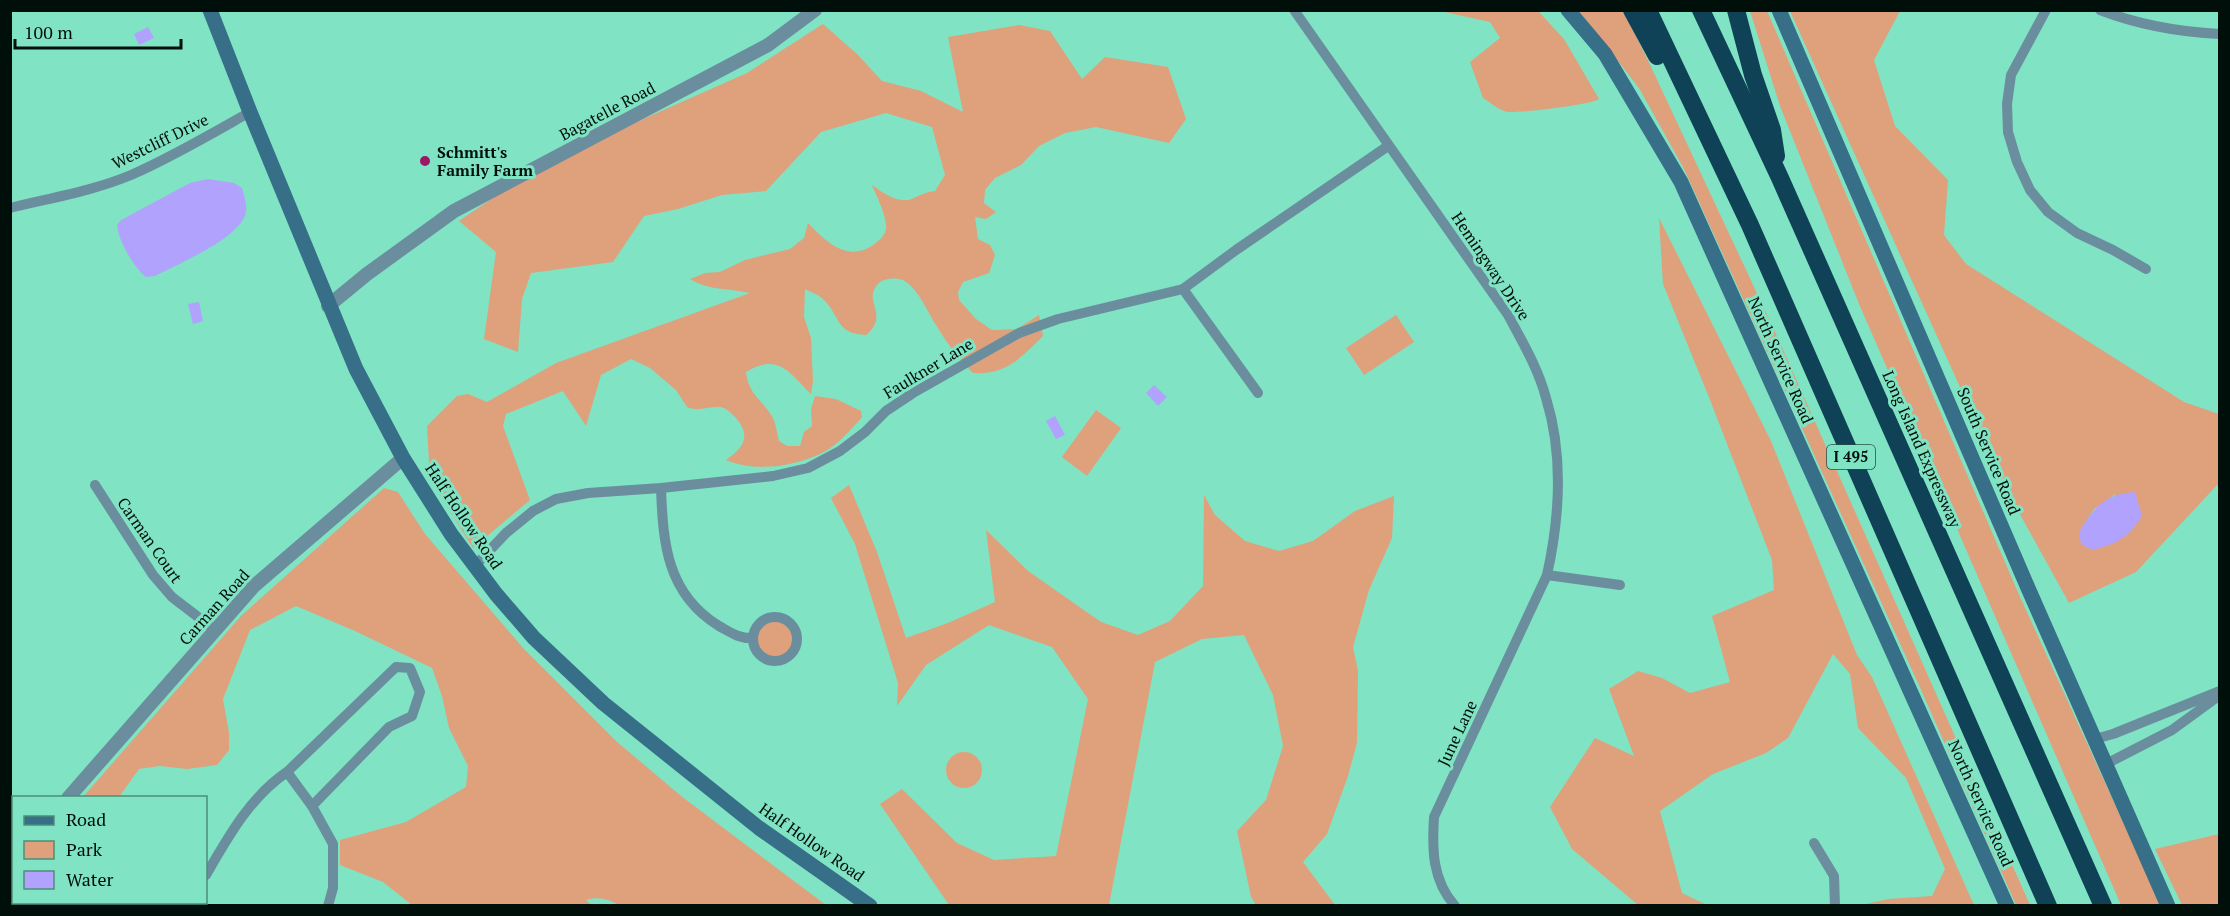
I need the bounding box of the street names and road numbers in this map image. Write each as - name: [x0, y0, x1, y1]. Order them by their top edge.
- street label: Bagatelle Road: [555, 76, 659, 146]
- street label: Westcliff Drive: [108, 108, 212, 174]
- street label: Hemingway Drive: [1447, 208, 1535, 324]
- street label: North Service Road: [1743, 293, 1819, 427]
- street label: Faulkner Lane: [879, 333, 977, 403]
- street label: Long Island Expressway: [1877, 367, 1967, 532]
- street label: South Service Road: [1952, 384, 2026, 518]
- road number: I 495: [1827, 445, 1875, 469]
- street label: Half Hollow Road: [420, 458, 508, 574]
- street label: Carman Court: [112, 493, 188, 587]
- street label: Carman Road: [174, 564, 254, 650]
- street label: June Lane: [1432, 696, 1482, 770]
- street label: North Service Road: [1943, 736, 2019, 870]
- street label: Half Hollow Road: [755, 797, 869, 887]

